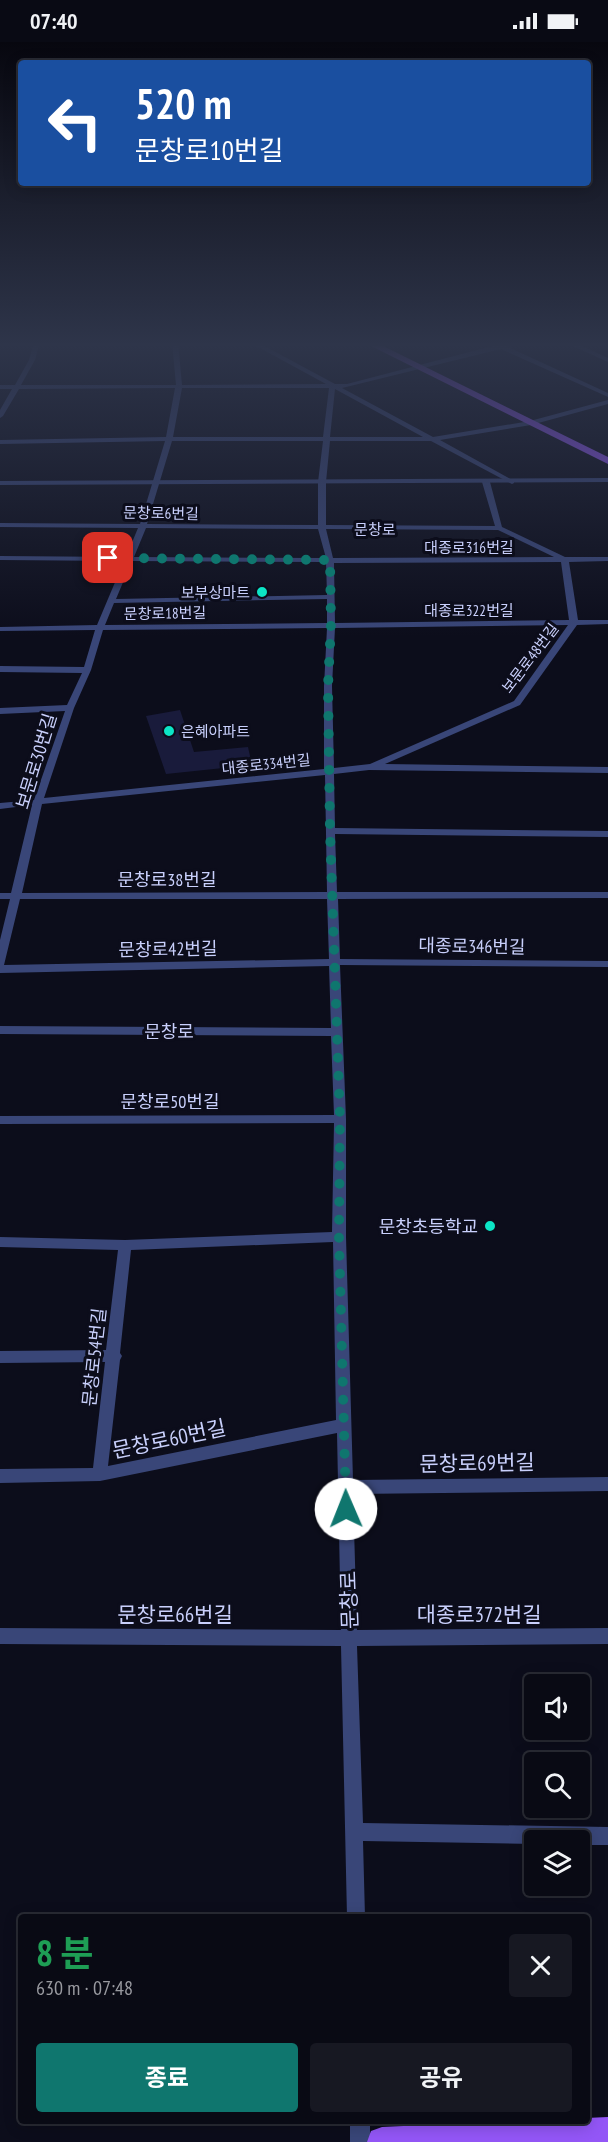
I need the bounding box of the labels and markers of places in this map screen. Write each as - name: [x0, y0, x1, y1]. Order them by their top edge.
- pin: [82, 532, 133, 583]
- place label: 보부상마트: [181, 583, 250, 602]
- marker: 보부상마트: [255, 585, 269, 599]
- place label: 은혜아파트: [181, 722, 250, 741]
- marker: 은혜아파트: [162, 724, 176, 738]
- place label: 문창초등학교: [379, 1215, 478, 1238]
- marker: 문창초등학교: [483, 1219, 497, 1233]

